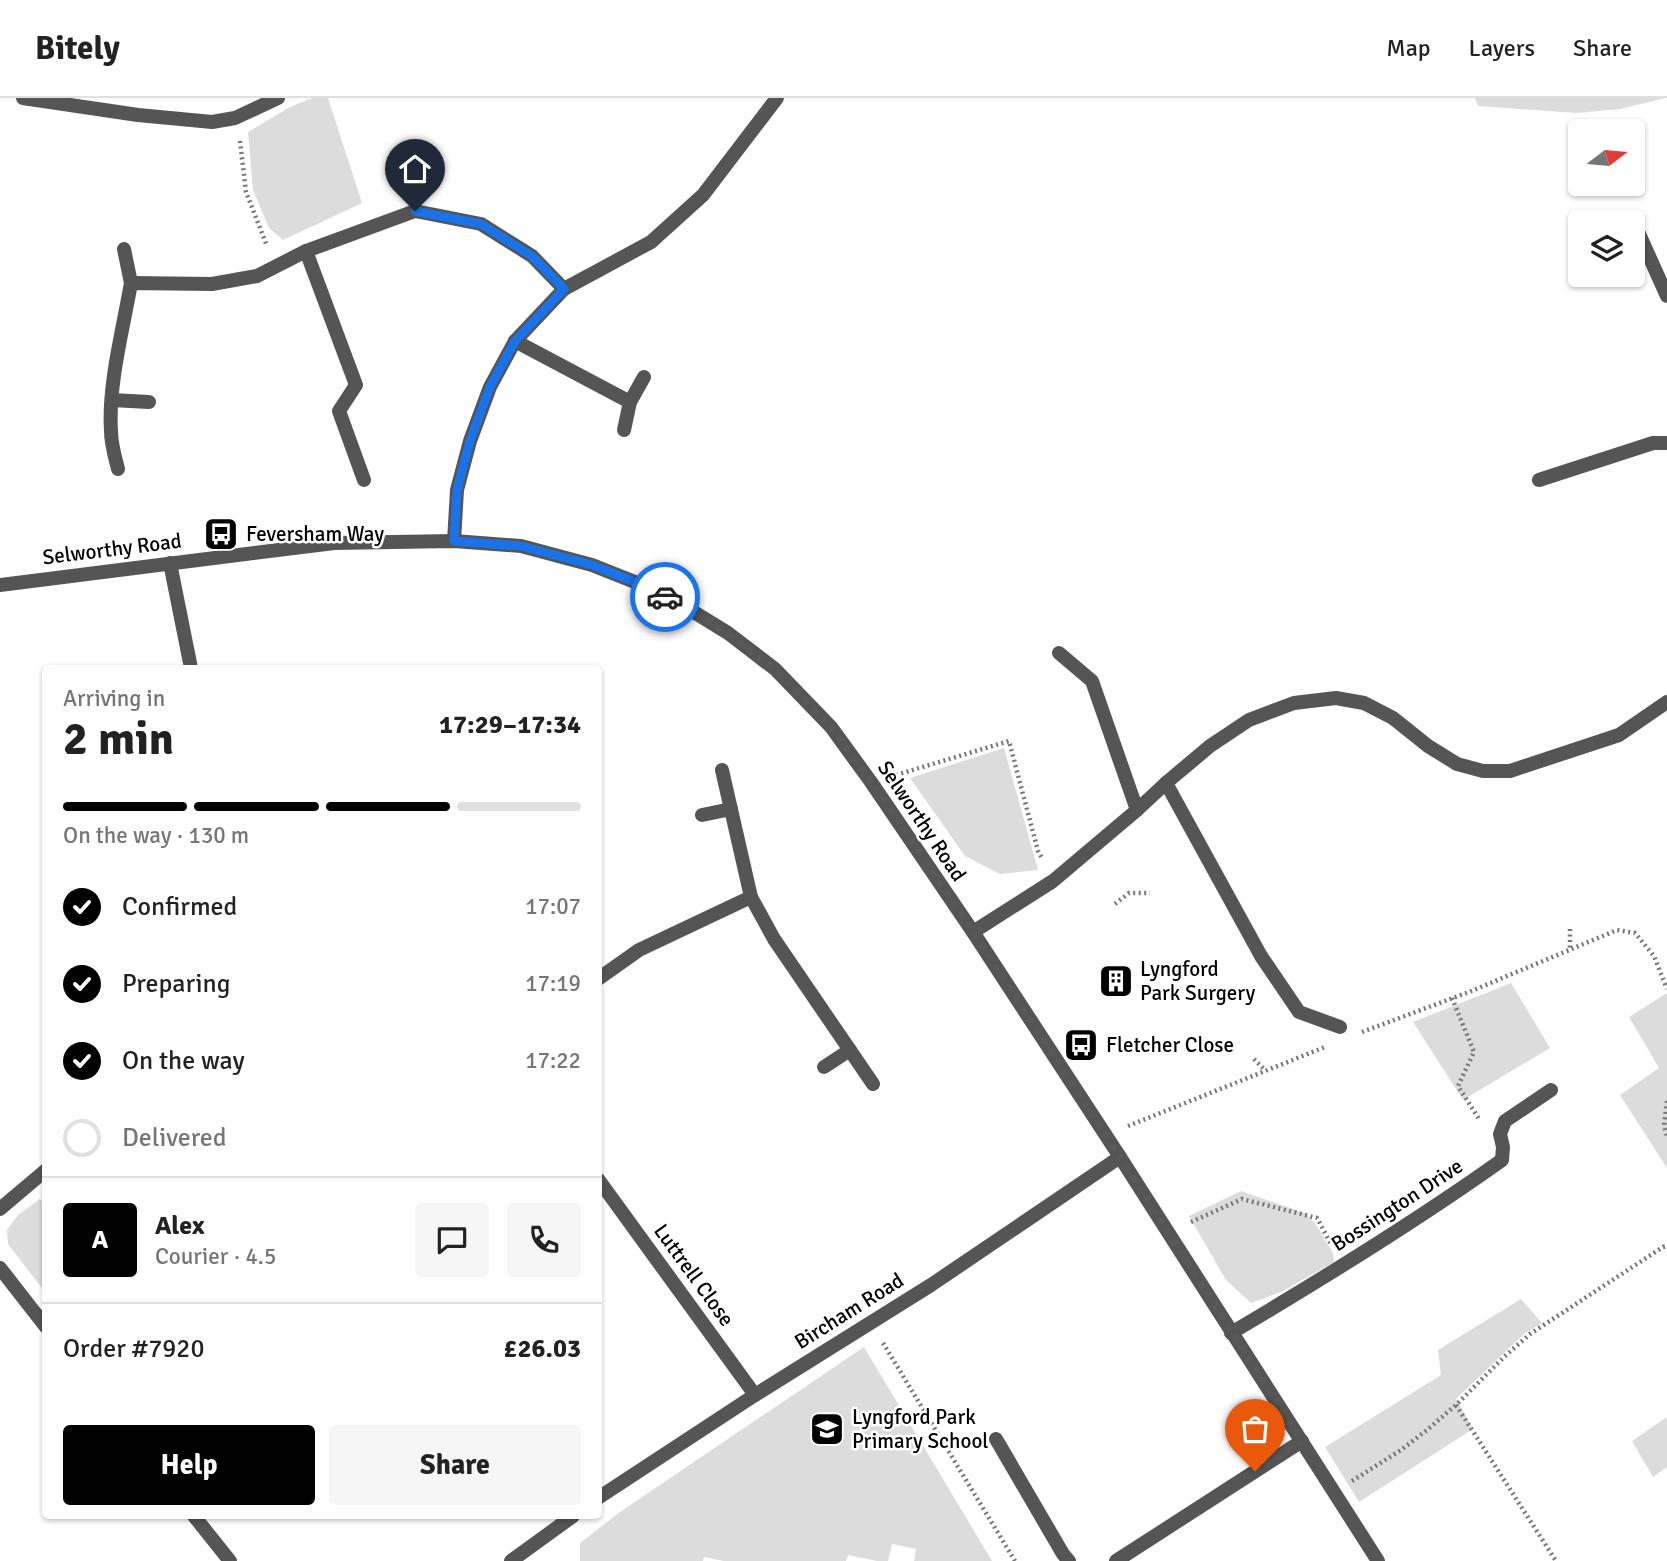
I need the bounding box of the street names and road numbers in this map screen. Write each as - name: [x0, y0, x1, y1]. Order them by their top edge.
- street label: Selworthy Road: [41, 528, 183, 570]
- street label: Selworthy Road: [872, 756, 972, 886]
- street label: Bossington Drive: [1326, 1153, 1468, 1257]
- street label: Luttrell Close: [648, 1219, 740, 1331]
- street label: Bircham Road: [790, 1267, 908, 1355]

